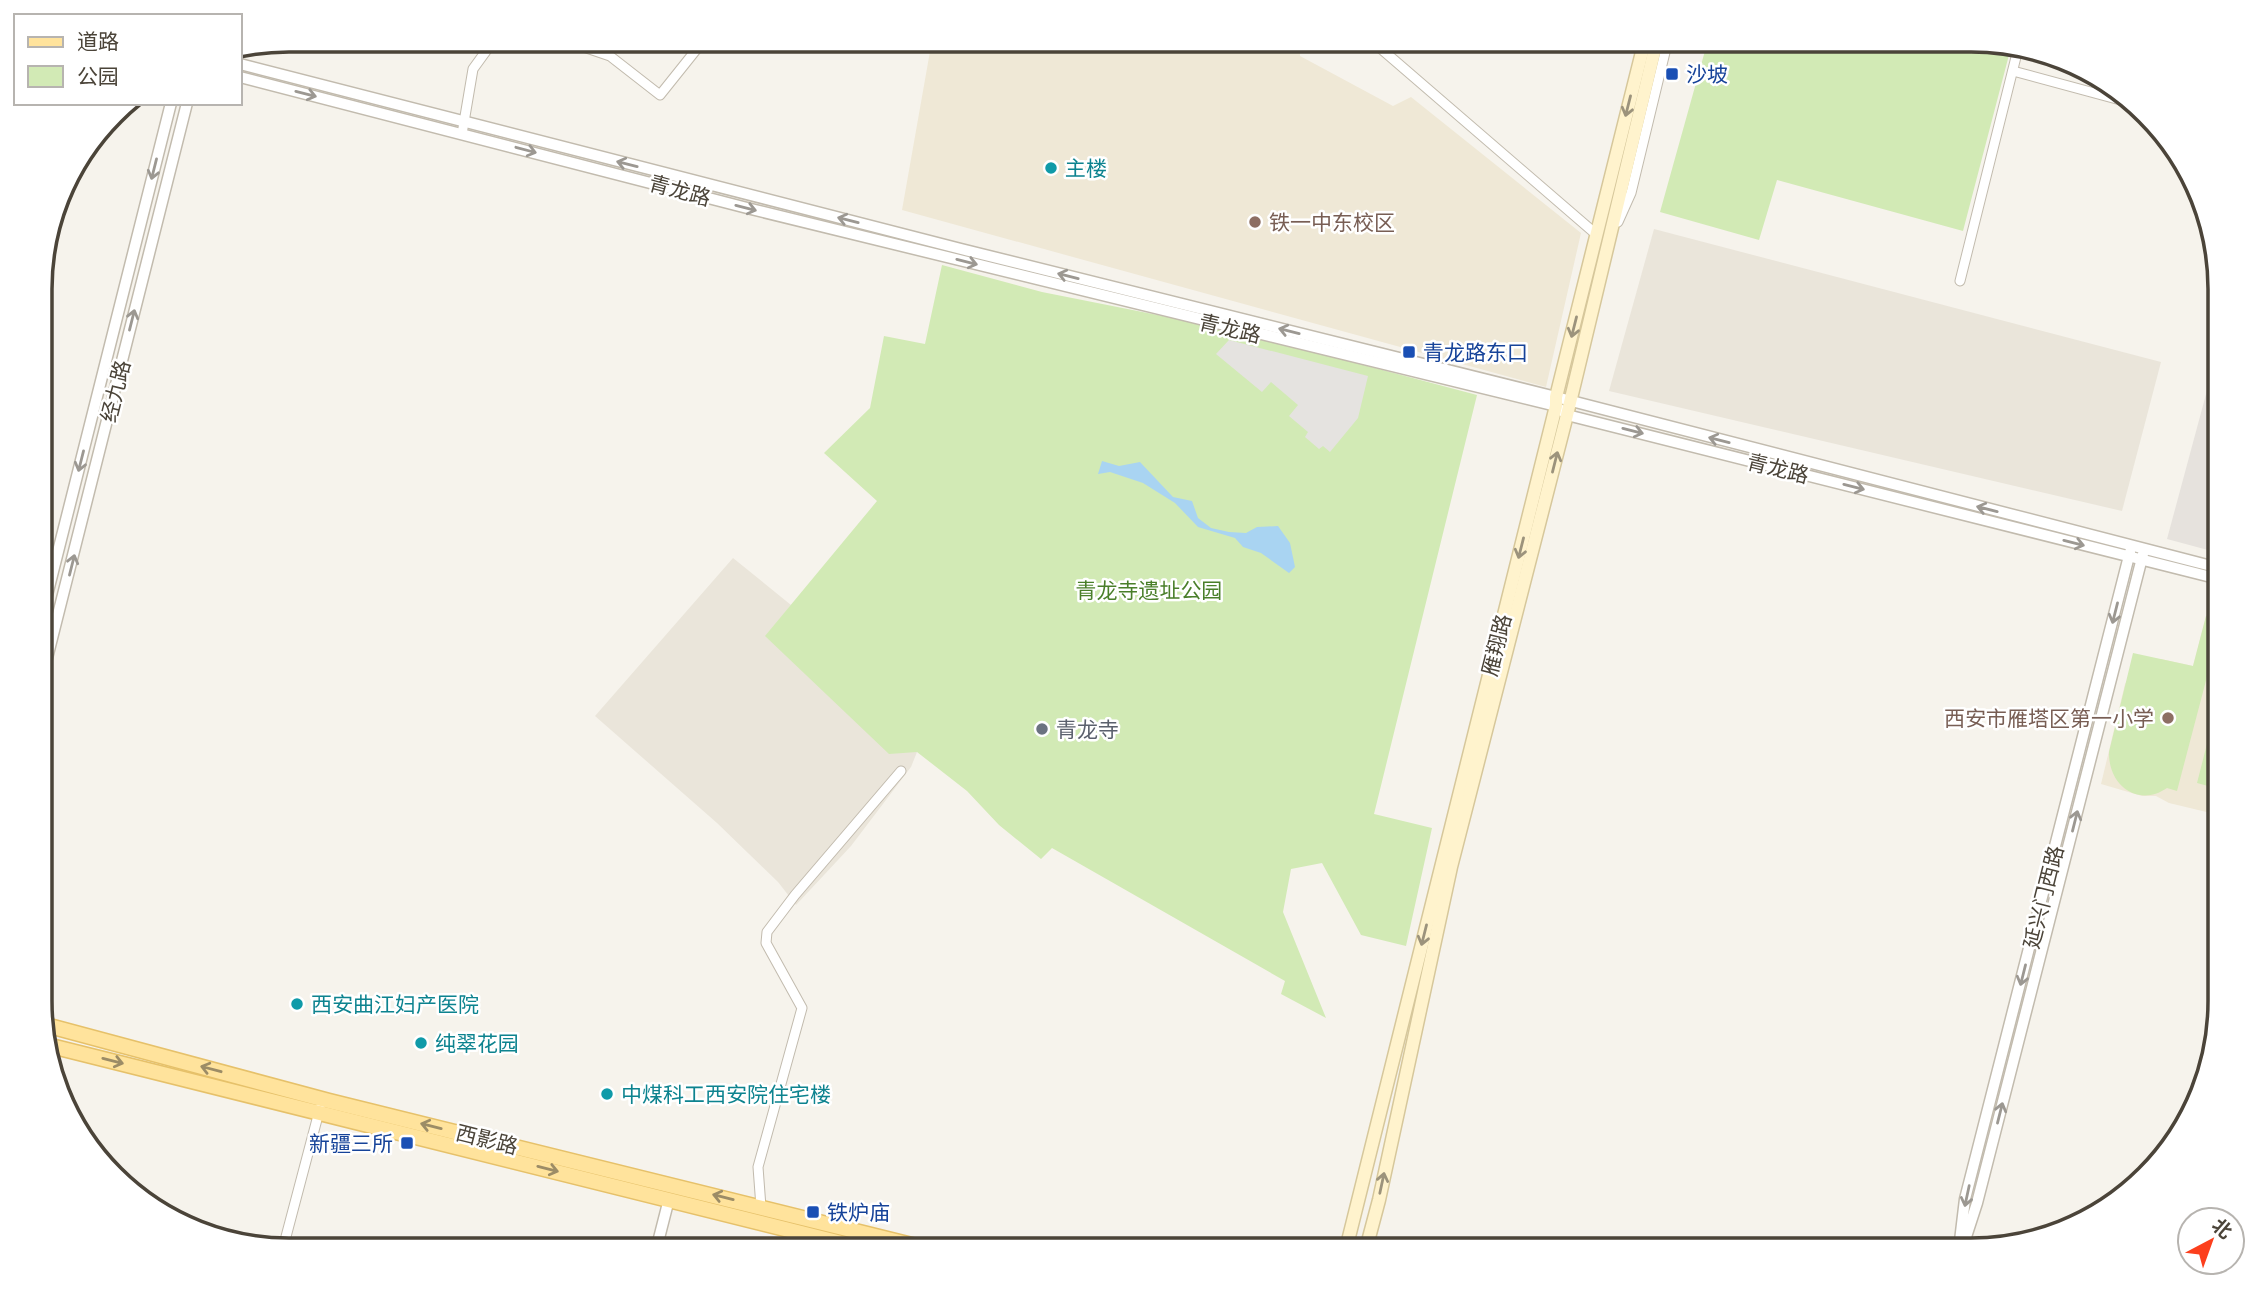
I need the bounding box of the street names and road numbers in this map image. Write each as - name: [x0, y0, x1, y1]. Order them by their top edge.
- street label: 青龙路: [646, 168, 714, 212]
- street label: 青龙路: [1196, 307, 1264, 349]
- street label: 经九路: [94, 357, 136, 425]
- street label: 青龙路: [1744, 447, 1812, 489]
- street label: 雁翔路: [1475, 611, 1517, 679]
- street label: 延兴门西路: [2017, 843, 2069, 951]
- street label: 西影路: [453, 1118, 521, 1160]

